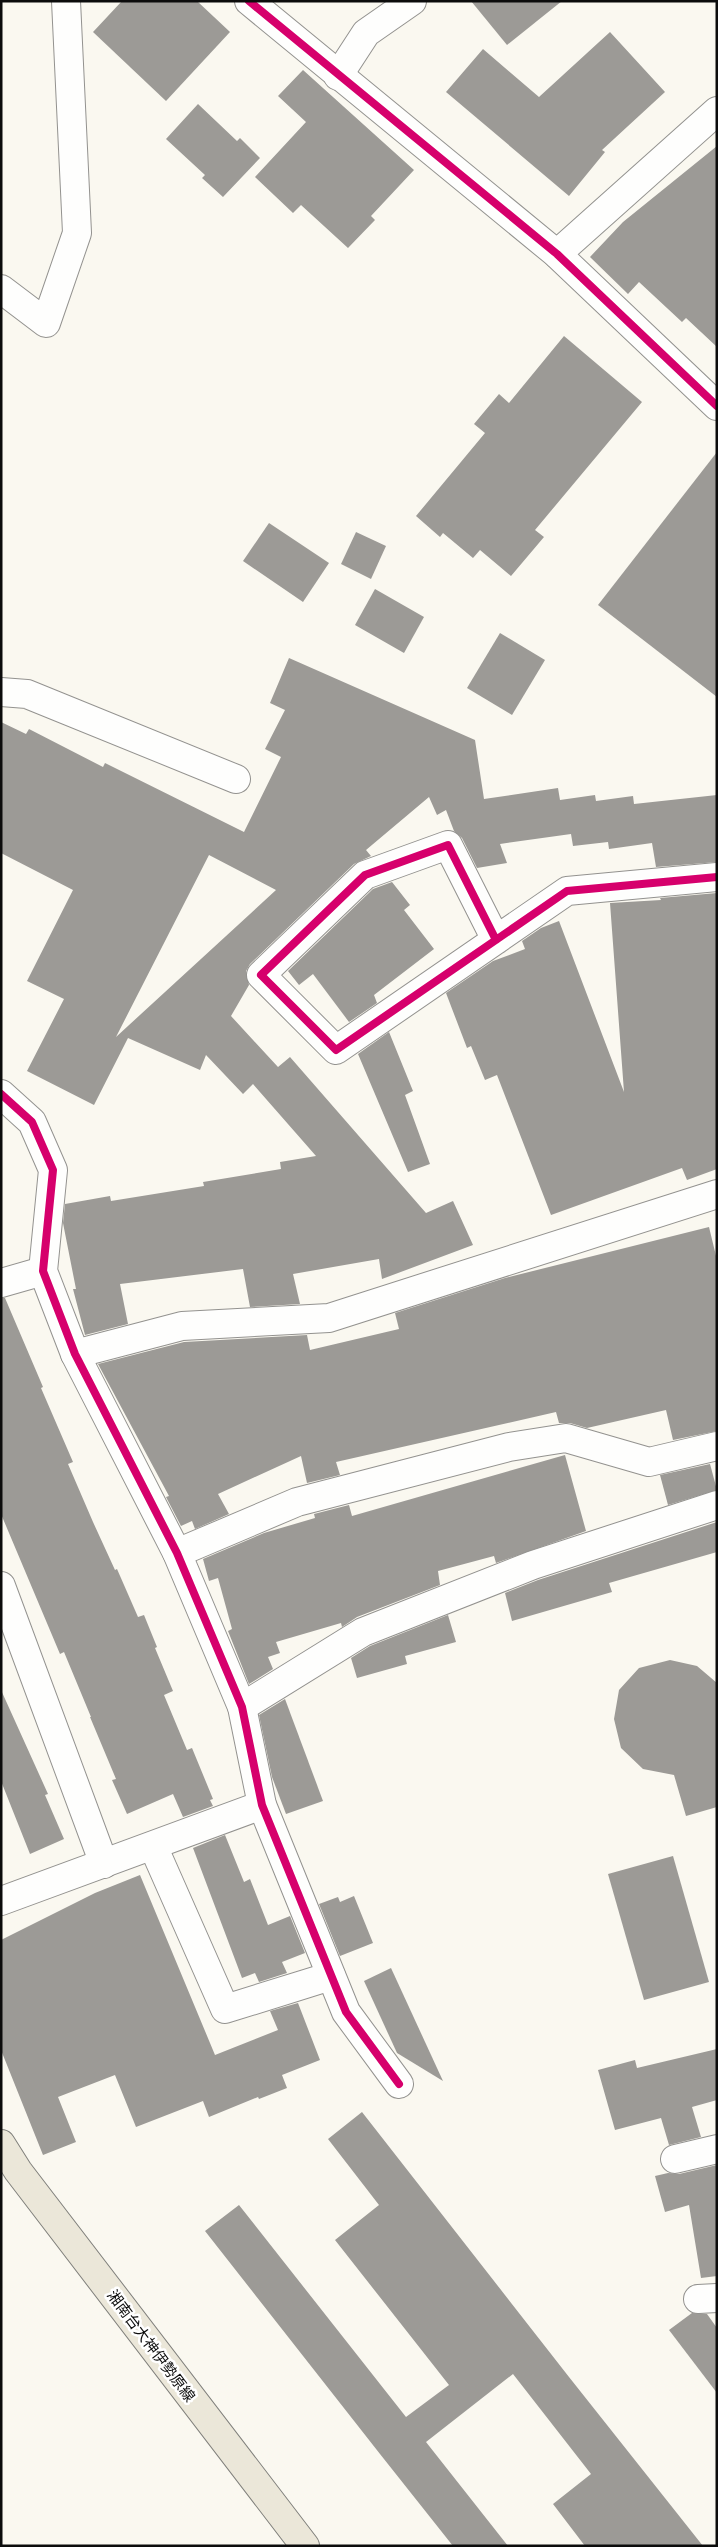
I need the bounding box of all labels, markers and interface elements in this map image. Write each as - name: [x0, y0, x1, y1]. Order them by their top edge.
- street label: 湘南台大神伊勢原線: [103, 2287, 199, 2405]

